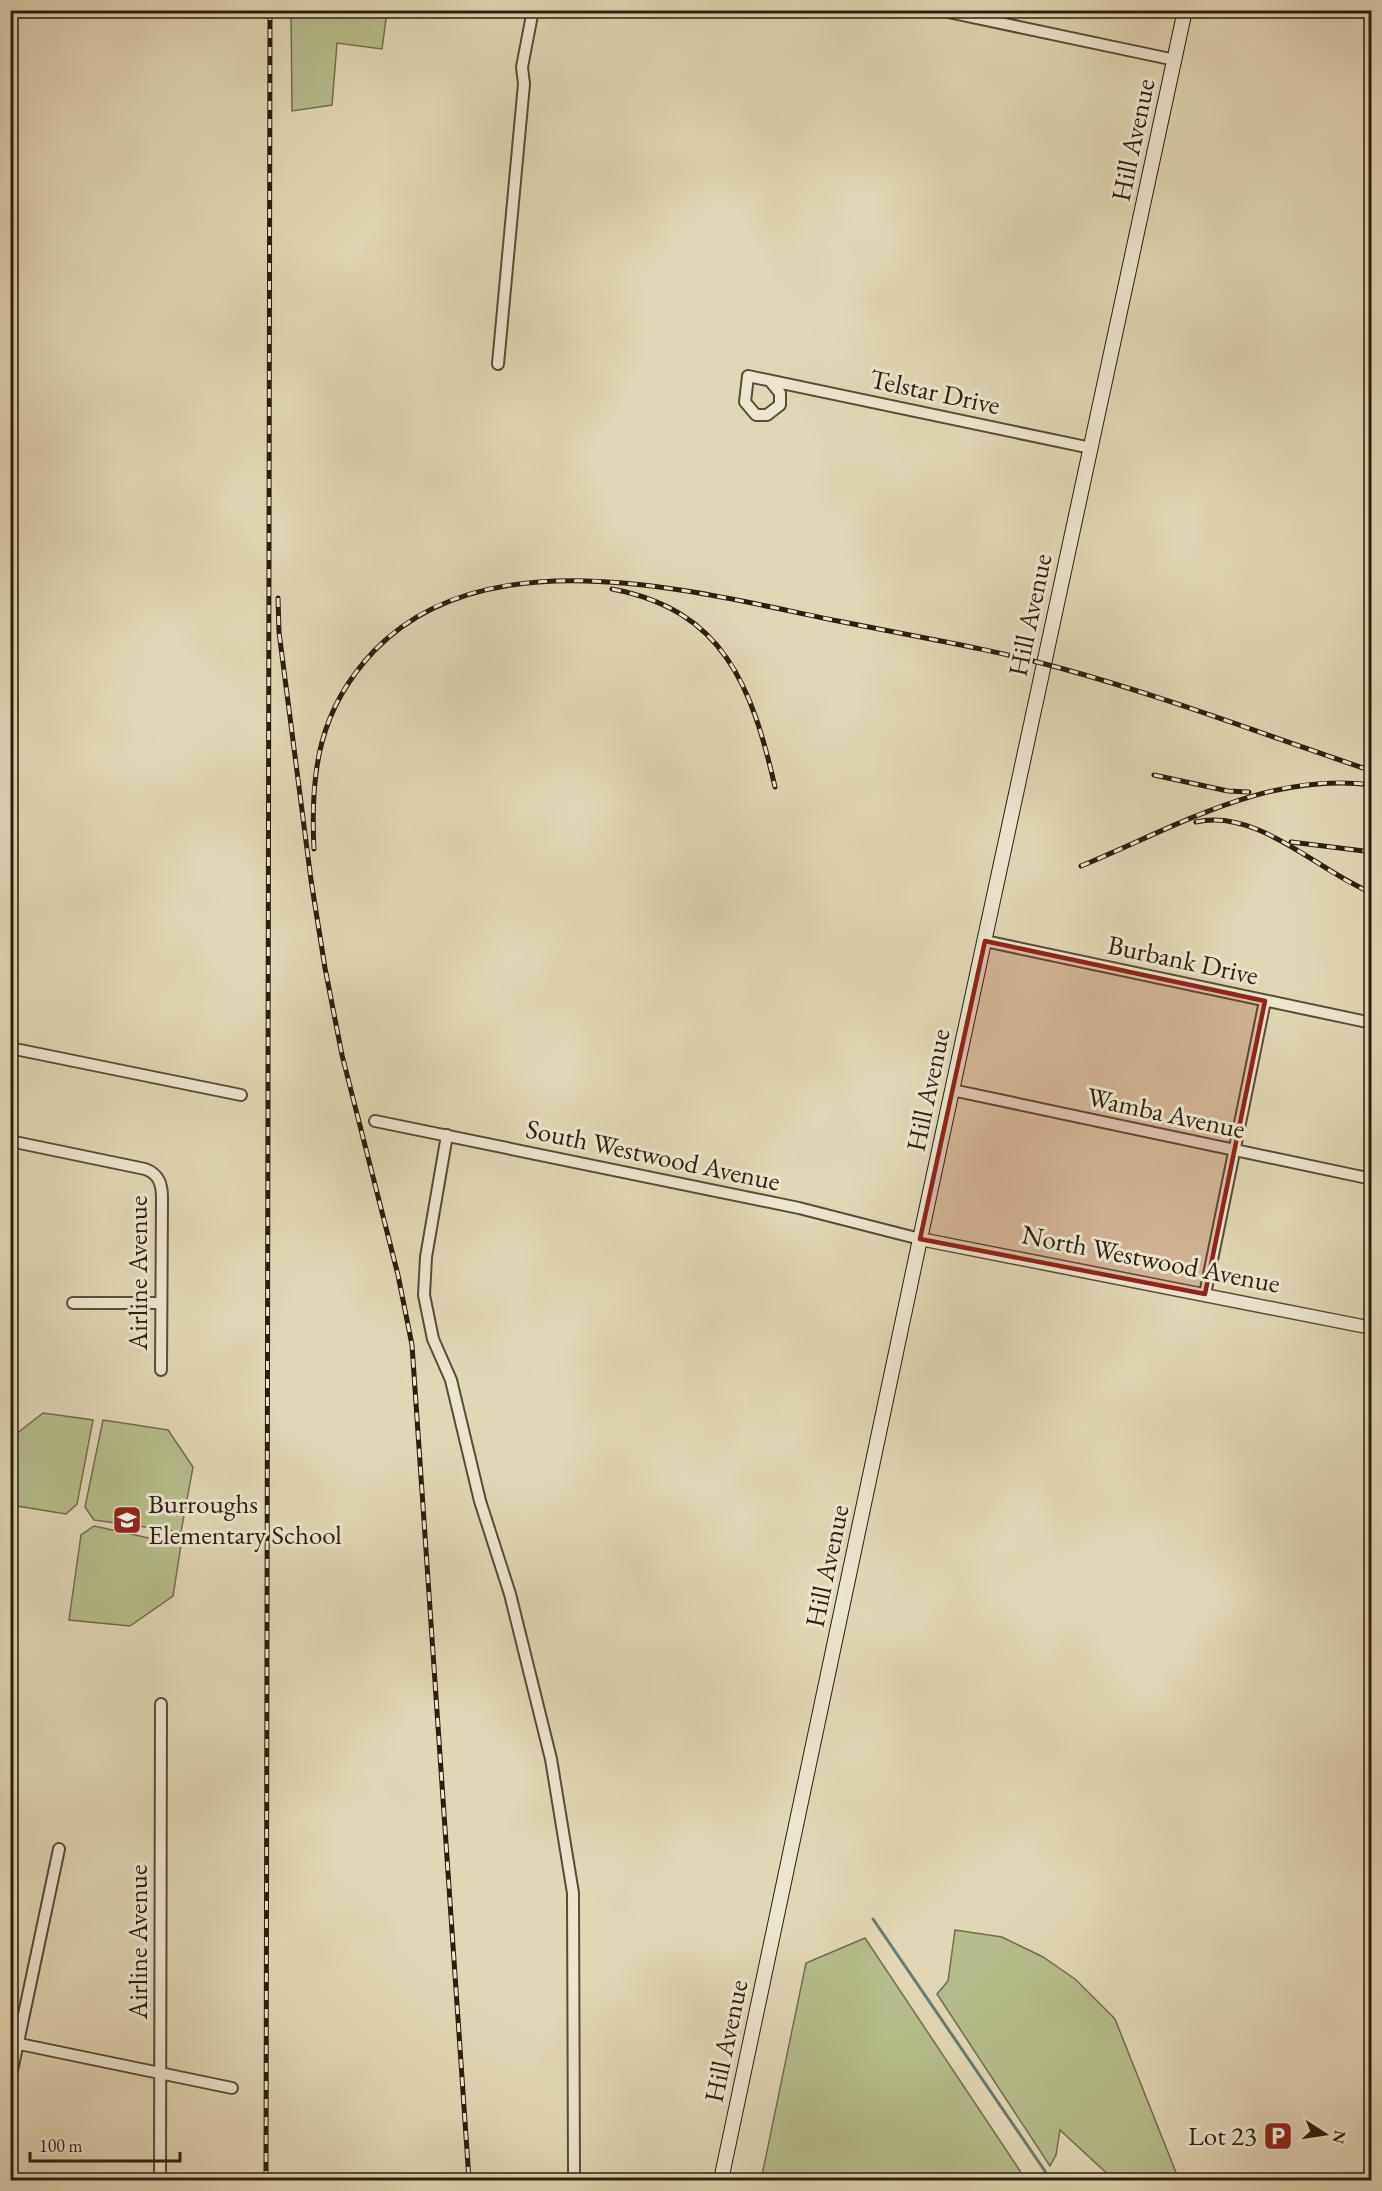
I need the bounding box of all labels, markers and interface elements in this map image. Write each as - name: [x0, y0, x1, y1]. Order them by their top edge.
- street label: Hill Avenue: [1102, 75, 1163, 204]
- street label: Telstar Drive: [867, 361, 1003, 422]
- street label: Hill Avenue: [999, 550, 1060, 679]
- street label: Burbank Drive: [1105, 926, 1262, 993]
- street label: Hill Avenue: [897, 1025, 958, 1154]
- street label: Wamba Avenue: [1084, 1079, 1248, 1146]
- street label: South Westwood Avenue: [523, 1110, 783, 1199]
- street label: Airline Avenue: [120, 1195, 155, 1352]
- street label: North Westwood Avenue: [1019, 1216, 1283, 1301]
- place label: Burroughs Elementary School: [148, 1486, 342, 1552]
- street label: Hill Avenue: [796, 1501, 857, 1630]
- school or university icon: Burroughs Elementary School: [111, 1504, 143, 1536]
- street label: Airline Avenue: [120, 1864, 155, 2021]
- street label: Hill Avenue: [695, 1976, 756, 2105]
- north arrow: [1295, 2104, 1355, 2164]
- place label: Lot 23: [1188, 2118, 1257, 2153]
- parking icon: Lot 23: [1262, 2120, 1294, 2152]
- scale bar: [30, 2125, 180, 2163]
- text: N: [1328, 2128, 1351, 2146]
- text: 100 m: [39, 2134, 83, 2157]

